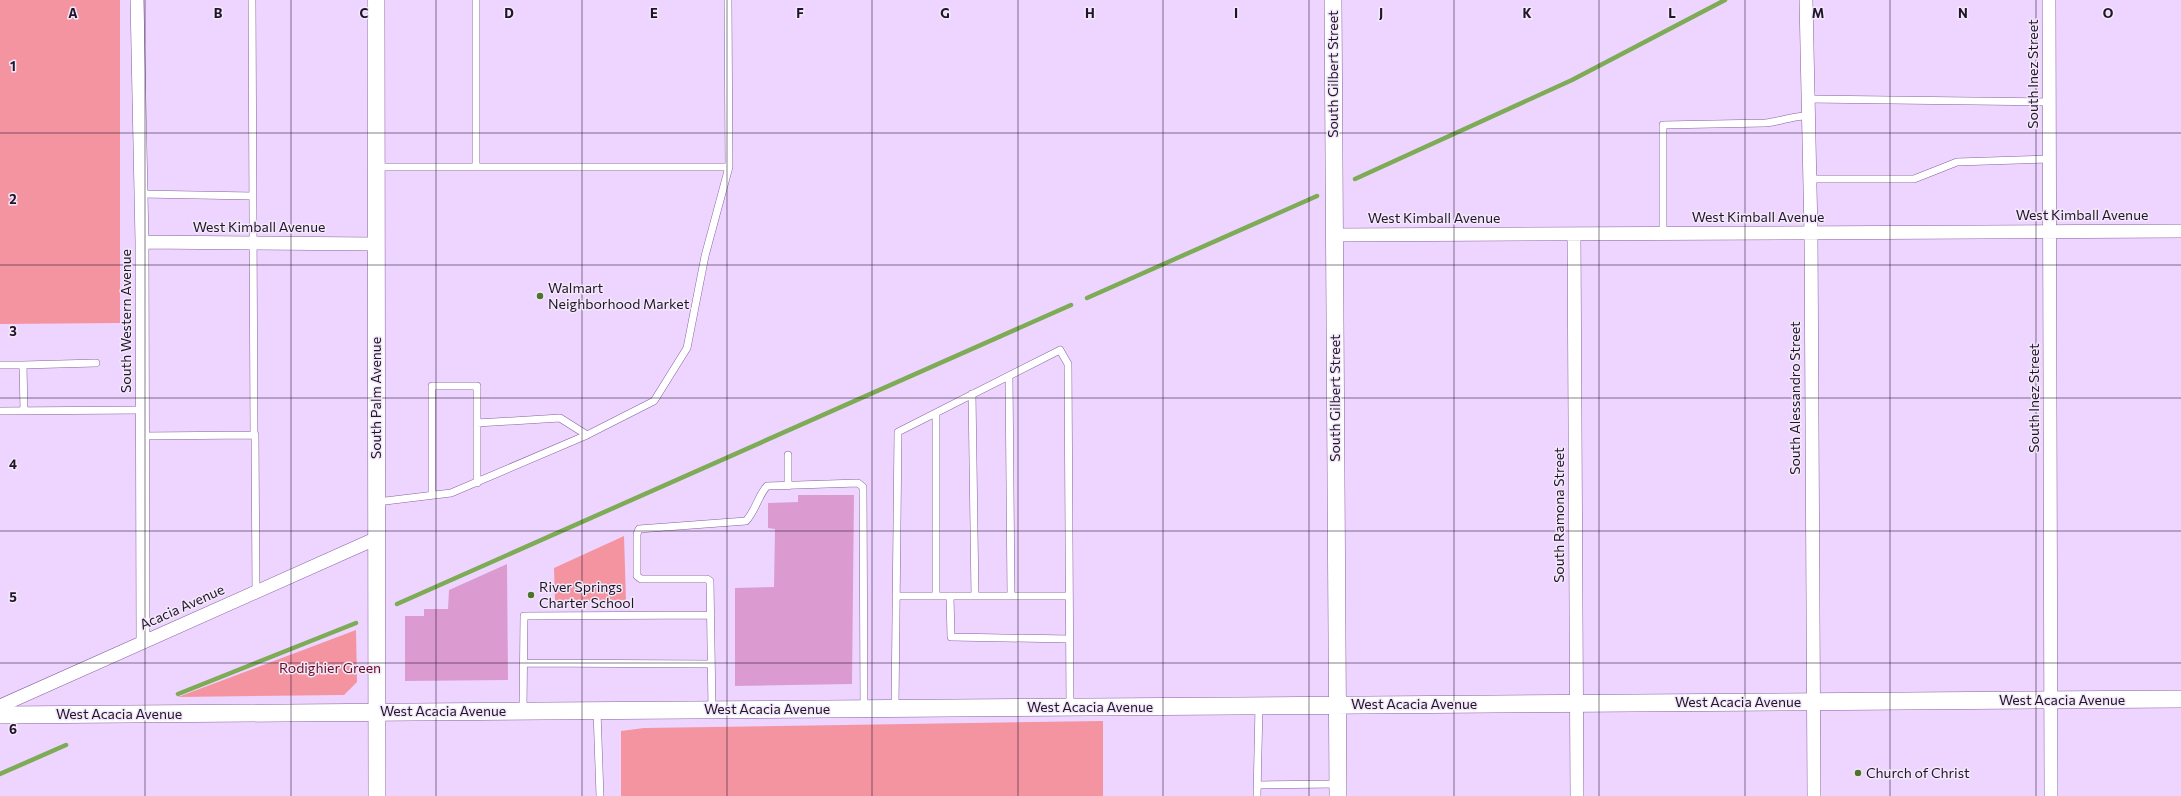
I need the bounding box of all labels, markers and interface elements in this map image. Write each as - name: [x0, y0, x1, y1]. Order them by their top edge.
- text: A: [68, 5, 78, 21]
- text: B: [214, 5, 223, 21]
- text: C: [360, 5, 369, 21]
- text: D: [504, 5, 514, 21]
- text: E: [650, 5, 658, 21]
- text: F: [796, 5, 804, 21]
- text: G: [940, 5, 950, 21]
- text: H: [1085, 5, 1095, 21]
- text: I: [1234, 5, 1238, 21]
- text: J: [1379, 5, 1383, 21]
- text: K: [1522, 5, 1532, 21]
- text: L: [1668, 5, 1676, 21]
- text: M: [1812, 5, 1824, 21]
- text: N: [1958, 5, 1968, 21]
- text: O: [2103, 5, 2114, 21]
- street label: South Gilbert Street: [1324, 10, 1341, 138]
- street label: South Inez Street: [2024, 19, 2041, 129]
- text: 1: [10, 58, 16, 74]
- text: 2: [9, 191, 17, 207]
- street label: West Kimball Avenue: [2016, 206, 2148, 223]
- street label: West Kimball Avenue: [1692, 208, 1824, 225]
- street label: West Kimball Avenue: [1368, 209, 1500, 226]
- street label: West Kimball Avenue: [193, 218, 325, 235]
- street label: South Western Avenue: [117, 249, 134, 393]
- place label: Walmart Neighborhood Market: [548, 279, 690, 312]
- marker: Walmart Neighborhood Market: [535, 291, 545, 301]
- street label: South Alessandro Street: [1786, 321, 1803, 475]
- text: 3: [9, 323, 17, 339]
- street label: South Gilbert Street: [1326, 334, 1343, 462]
- street label: South Palm Avenue: [367, 337, 384, 459]
- street label: South Inez Street: [2025, 343, 2042, 453]
- street label: South Ramona Street: [1550, 447, 1567, 583]
- text: 4: [9, 456, 17, 472]
- place label: River Springs Charter School: [539, 578, 634, 611]
- street label: Acacia Avenue: [137, 580, 227, 633]
- text: 5: [9, 589, 17, 605]
- marker: River Springs Charter School: [526, 590, 536, 600]
- park label: Rodighier Green: [279, 659, 381, 676]
- street label: West Acacia Avenue: [1999, 691, 2125, 708]
- street label: West Acacia Avenue: [1675, 693, 1801, 710]
- street label: West Acacia Avenue: [1351, 695, 1477, 712]
- street label: West Acacia Avenue: [1027, 698, 1153, 715]
- street label: West Acacia Avenue: [704, 700, 830, 717]
- street label: West Acacia Avenue: [380, 702, 506, 719]
- street label: West Acacia Avenue: [56, 705, 182, 722]
- text: 6: [9, 721, 17, 737]
- place label: Church of Christ: [1866, 764, 1970, 781]
- marker: Church of Christ: [1853, 768, 1863, 778]

